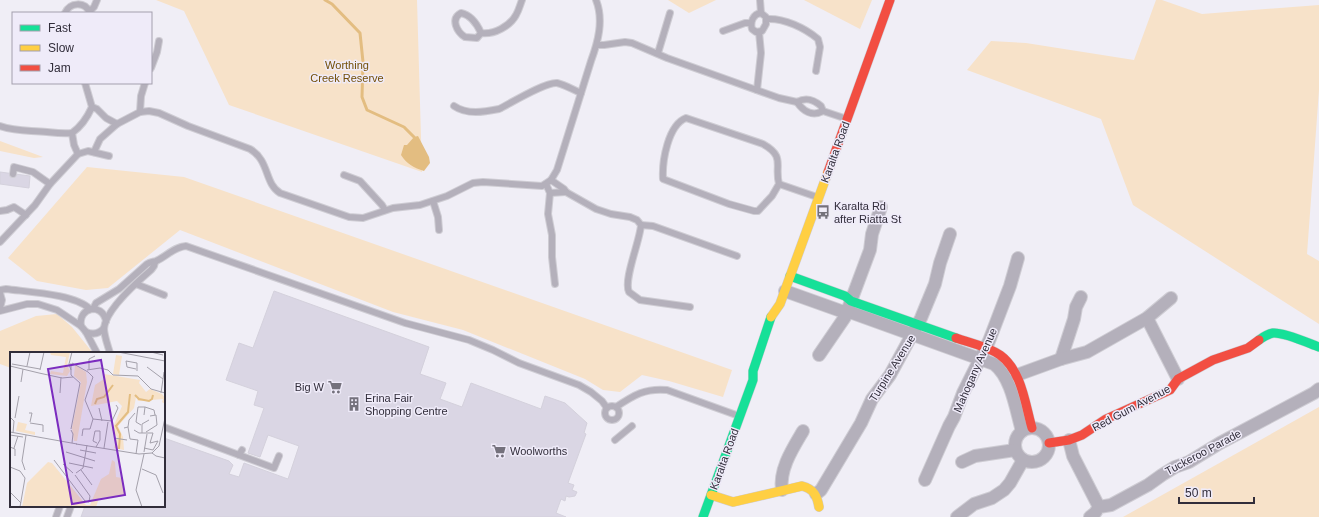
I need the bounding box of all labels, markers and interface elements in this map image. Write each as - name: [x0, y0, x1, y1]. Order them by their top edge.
- legend: [12, 12, 152, 84]
- text: Fast: [48, 21, 72, 35]
- text: Slow: [48, 41, 74, 55]
- park label: Worthing Creek Reserve: [310, 59, 384, 84]
- text: Jam: [48, 61, 71, 75]
- street label: Karalta Road: [818, 120, 852, 184]
- place label: Karalta Rd after Riatta St: [834, 200, 901, 225]
- bus stop icon: Karalta Rd after Riatta St: [815, 204, 831, 220]
- street label: Mahogany Avenue: [951, 326, 999, 414]
- street label: Turpine Avenue: [867, 332, 917, 404]
- inset map: [10, 352, 165, 507]
- supermarket icon: Big W: [327, 379, 343, 395]
- place label: Big W: [295, 381, 325, 393]
- street label: Red Gum Avenue: [1090, 382, 1172, 434]
- place label: Erina Fair Shopping Centre: [365, 392, 448, 417]
- building icon: Erina Fair Shopping Centre: [346, 396, 362, 412]
- street label: Karalta Road: [707, 427, 741, 491]
- street label: Tuckeroo Parade: [1163, 427, 1243, 477]
- supermarket icon: Woolworths: [491, 443, 507, 459]
- place label: Woolworths: [510, 445, 568, 457]
- scale bar: [1179, 479, 1254, 505]
- text: 50 m: [1185, 486, 1212, 500]

